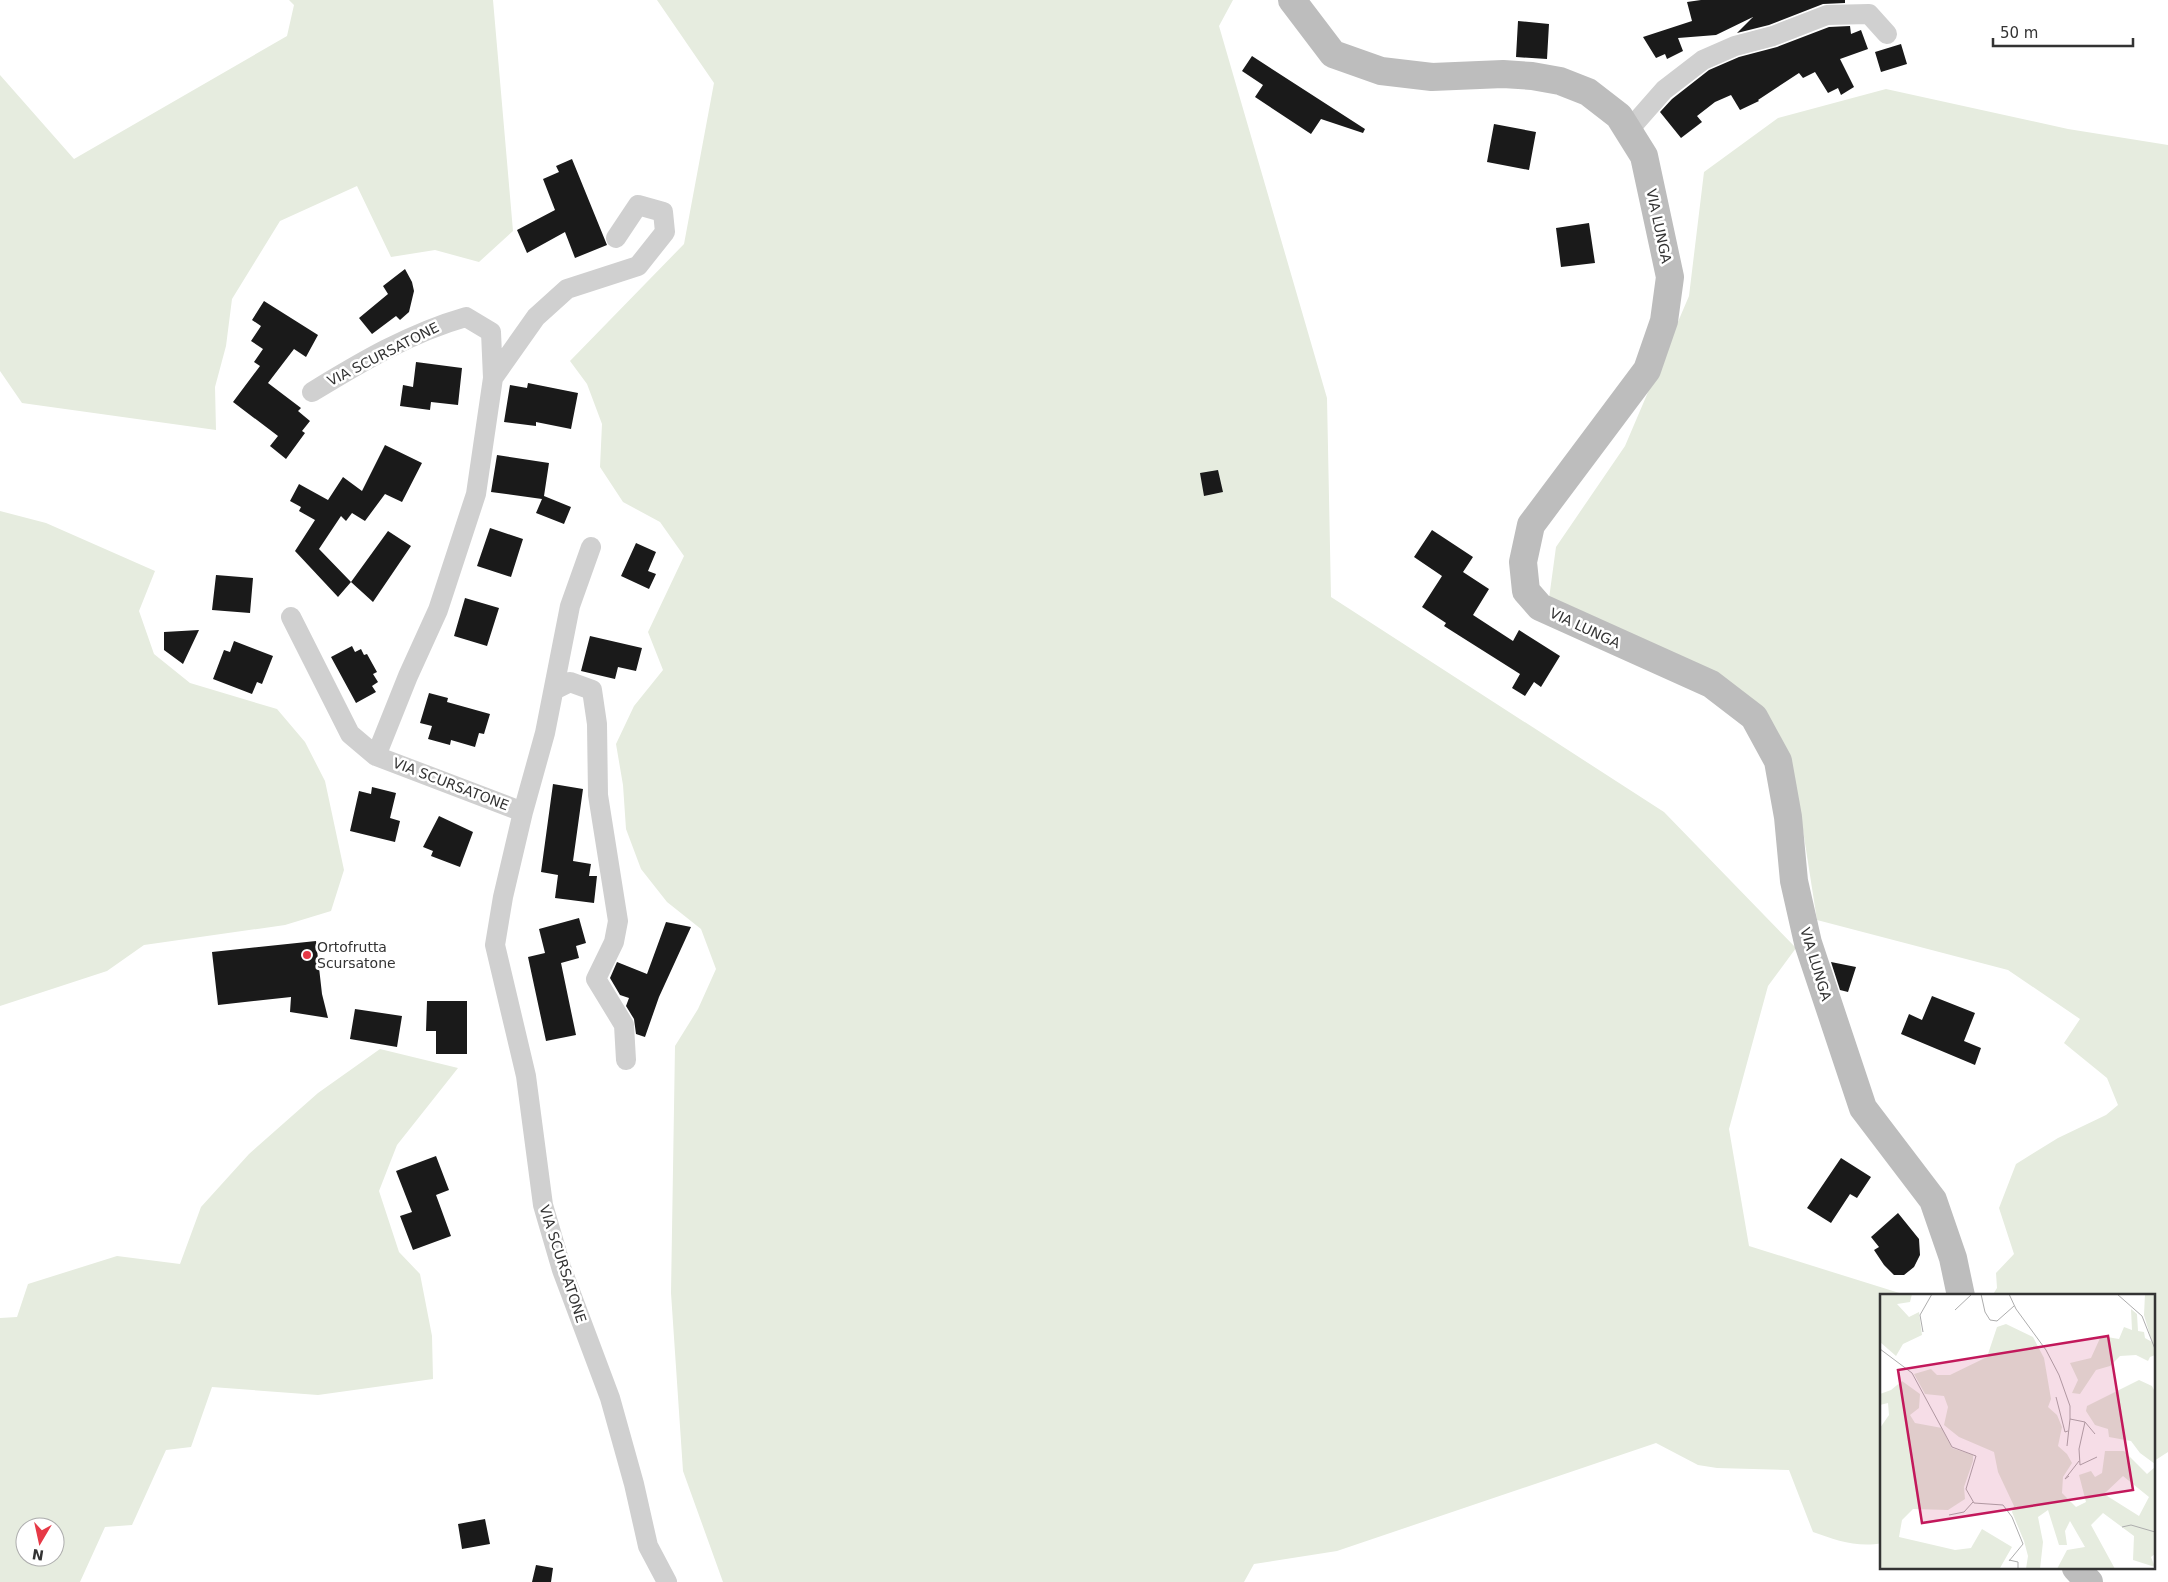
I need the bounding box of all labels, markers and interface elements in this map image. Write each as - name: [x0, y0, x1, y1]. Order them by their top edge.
- scale bar: [1993, 15, 2133, 47]
- text: 50 m: [2000, 24, 2038, 42]
- street label: VIA LUNGA: [1643, 187, 1675, 265]
- street label: VIA SCURSATONE: [325, 319, 441, 389]
- street label: VIA LUNGA: [1547, 605, 1623, 651]
- street label: VIA SCURSATONE: [391, 755, 511, 813]
- street label: VIA LUNGA: [1797, 925, 1835, 1003]
- place label: Ortofrutta Scursatone: [317, 939, 396, 971]
- marker: Ortofrutta Scursatone: [301, 949, 313, 961]
- street label: VIA SCURSATONE: [536, 1203, 590, 1325]
- inset map: [1880, 1294, 2156, 1570]
- north arrow: [15, 1517, 65, 1567]
- text: N: [31, 1546, 45, 1564]

